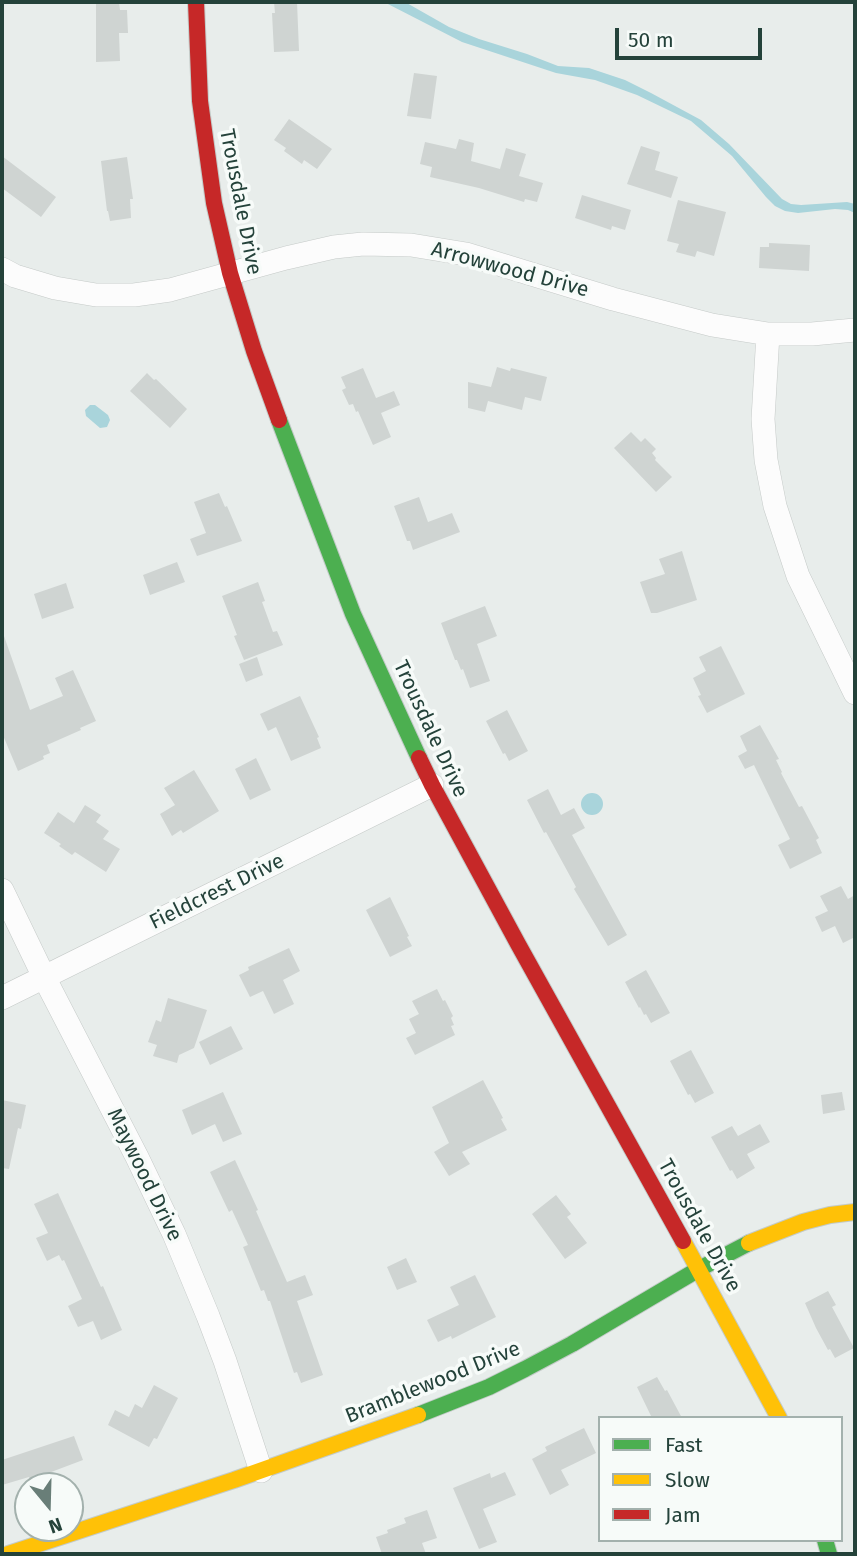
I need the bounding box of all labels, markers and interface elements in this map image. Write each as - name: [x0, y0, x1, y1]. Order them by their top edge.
- scale bar: [619, 14, 766, 58]
- text: 50 m: [628, 27, 674, 53]
- street label: Trousdale Drive: [214, 127, 266, 277]
- street label: Arrowwood Drive: [429, 237, 591, 303]
- street label: Trousdale Drive: [387, 657, 473, 801]
- street label: Fieldcrest Drive: [146, 849, 288, 935]
- street label: Maywood Drive: [101, 1104, 187, 1246]
- street label: Trousdale Drive: [652, 1155, 746, 1297]
- street label: Bramblewood Drive: [342, 1336, 524, 1430]
- legend: [598, 1416, 843, 1542]
- text: Fast: [665, 1432, 703, 1458]
- text: Slow: [665, 1467, 710, 1493]
- north arrow: [14, 1472, 84, 1542]
- text: Jam: [665, 1502, 701, 1528]
- text: N: [46, 1513, 65, 1538]

